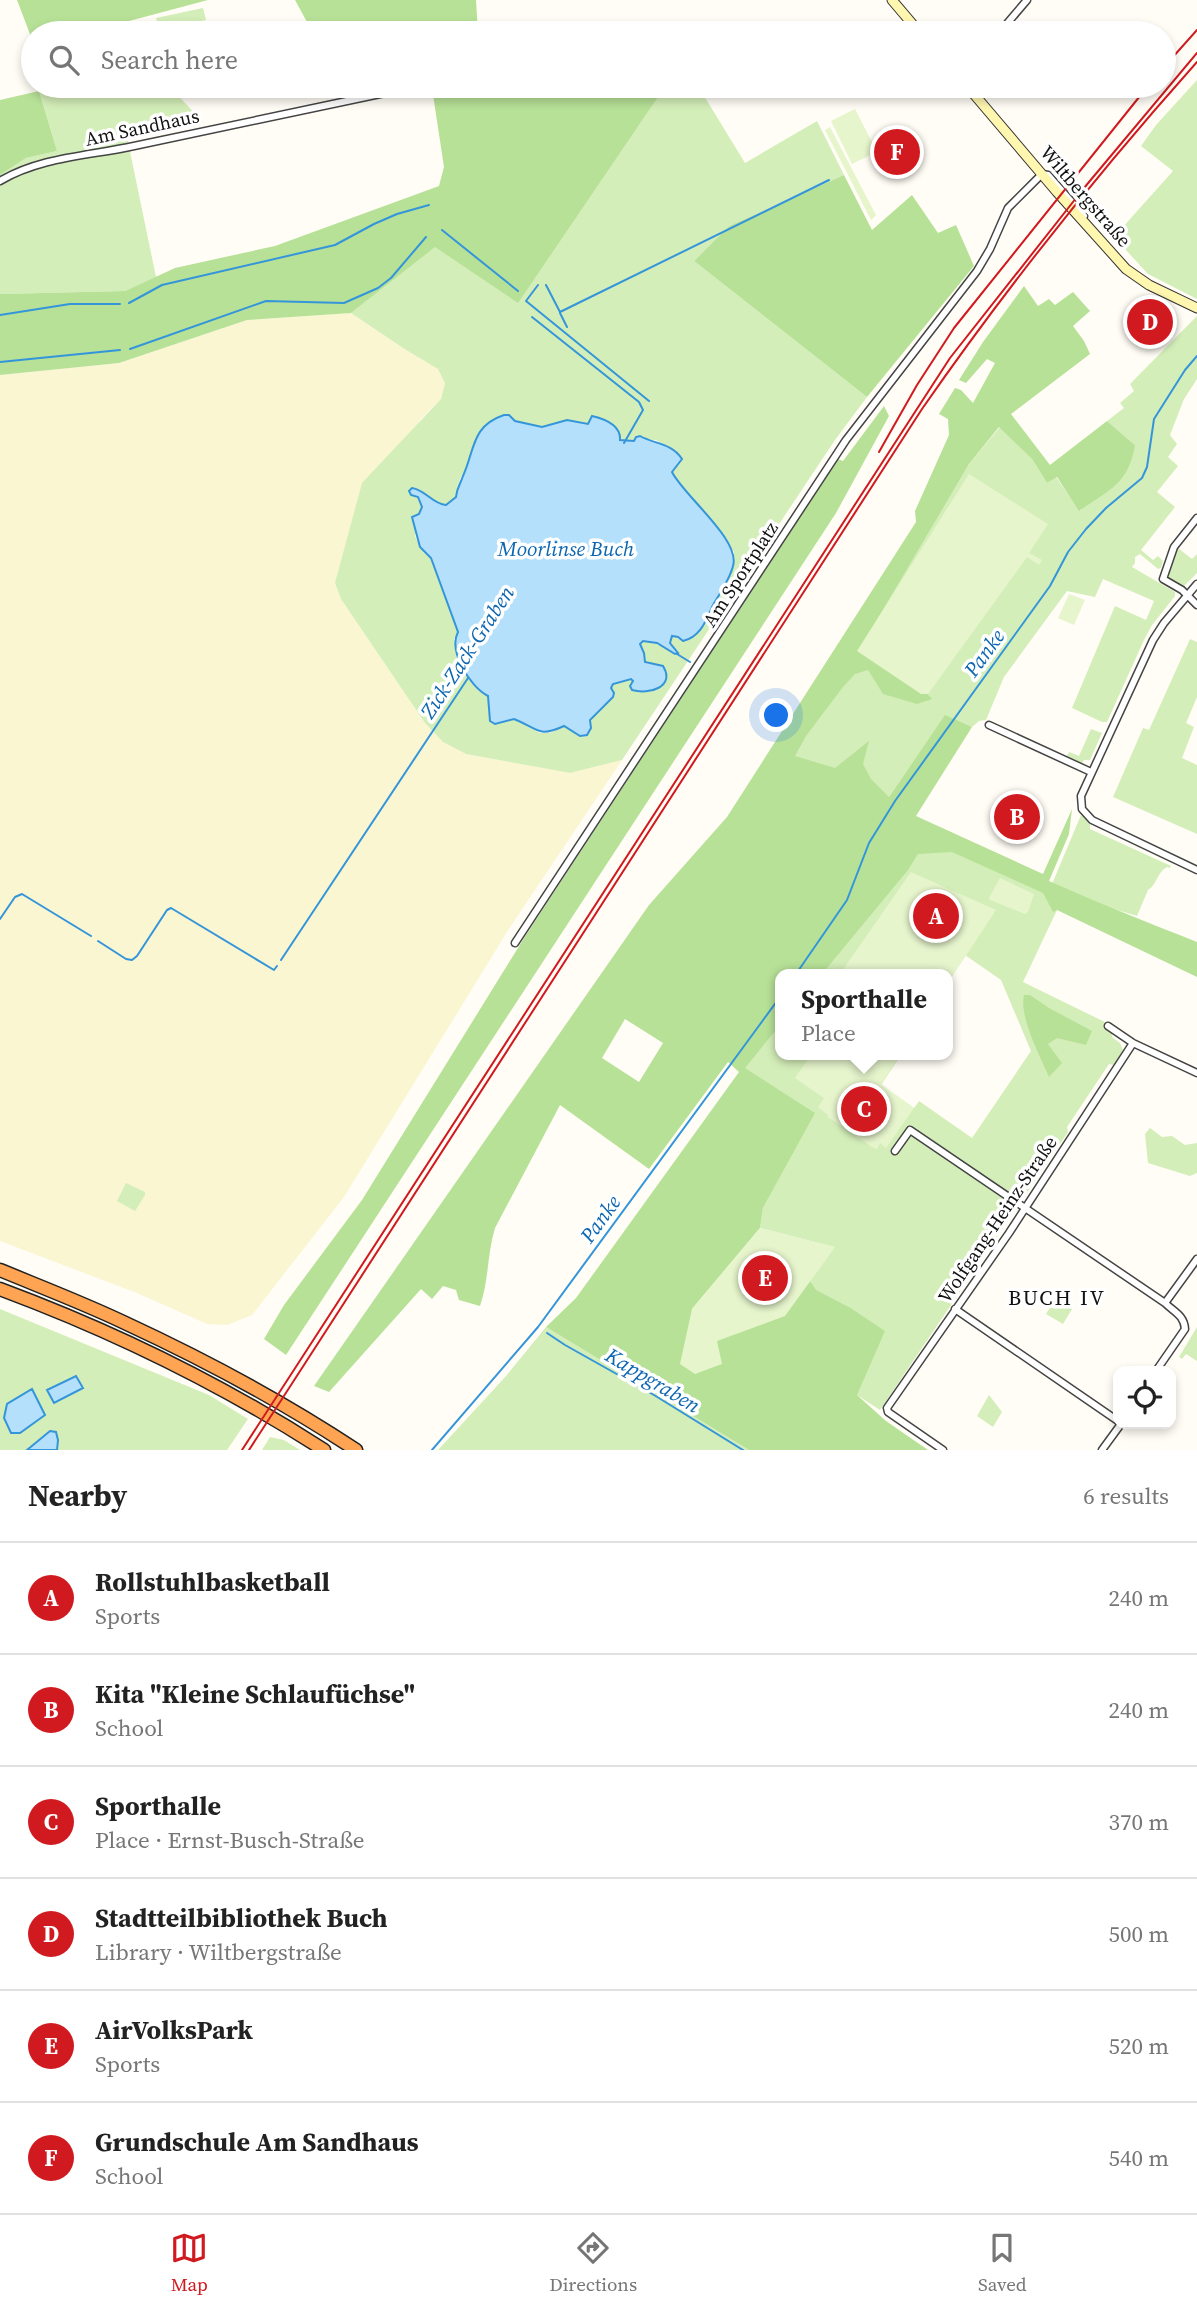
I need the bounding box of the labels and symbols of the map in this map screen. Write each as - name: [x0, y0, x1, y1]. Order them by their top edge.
- street label: Am Sandhaus: [82, 102, 202, 152]
- pin: F: [874, 126, 920, 178]
- street label: Wiltbergstraße: [1035, 140, 1137, 252]
- pin: D: [1127, 296, 1173, 348]
- street label: Am Sportplatz: [696, 516, 784, 632]
- water label: Moorlinse Buch: [497, 534, 635, 563]
- water label: Zick-Zack-Graben: [413, 580, 521, 725]
- water label: Panke: [956, 623, 1011, 684]
- your location: [759, 698, 793, 732]
- pin: B: [994, 791, 1040, 843]
- pin: A: [913, 890, 959, 942]
- pin: C: [841, 1083, 887, 1135]
- street label: Wolfgang-Heinz-Straße: [931, 1130, 1063, 1308]
- water label: Panke: [572, 1189, 627, 1250]
- pin: E: [742, 1252, 788, 1304]
- district label: BUCH IV: [1008, 1283, 1106, 1312]
- water label: Kappgraben: [599, 1340, 706, 1420]

